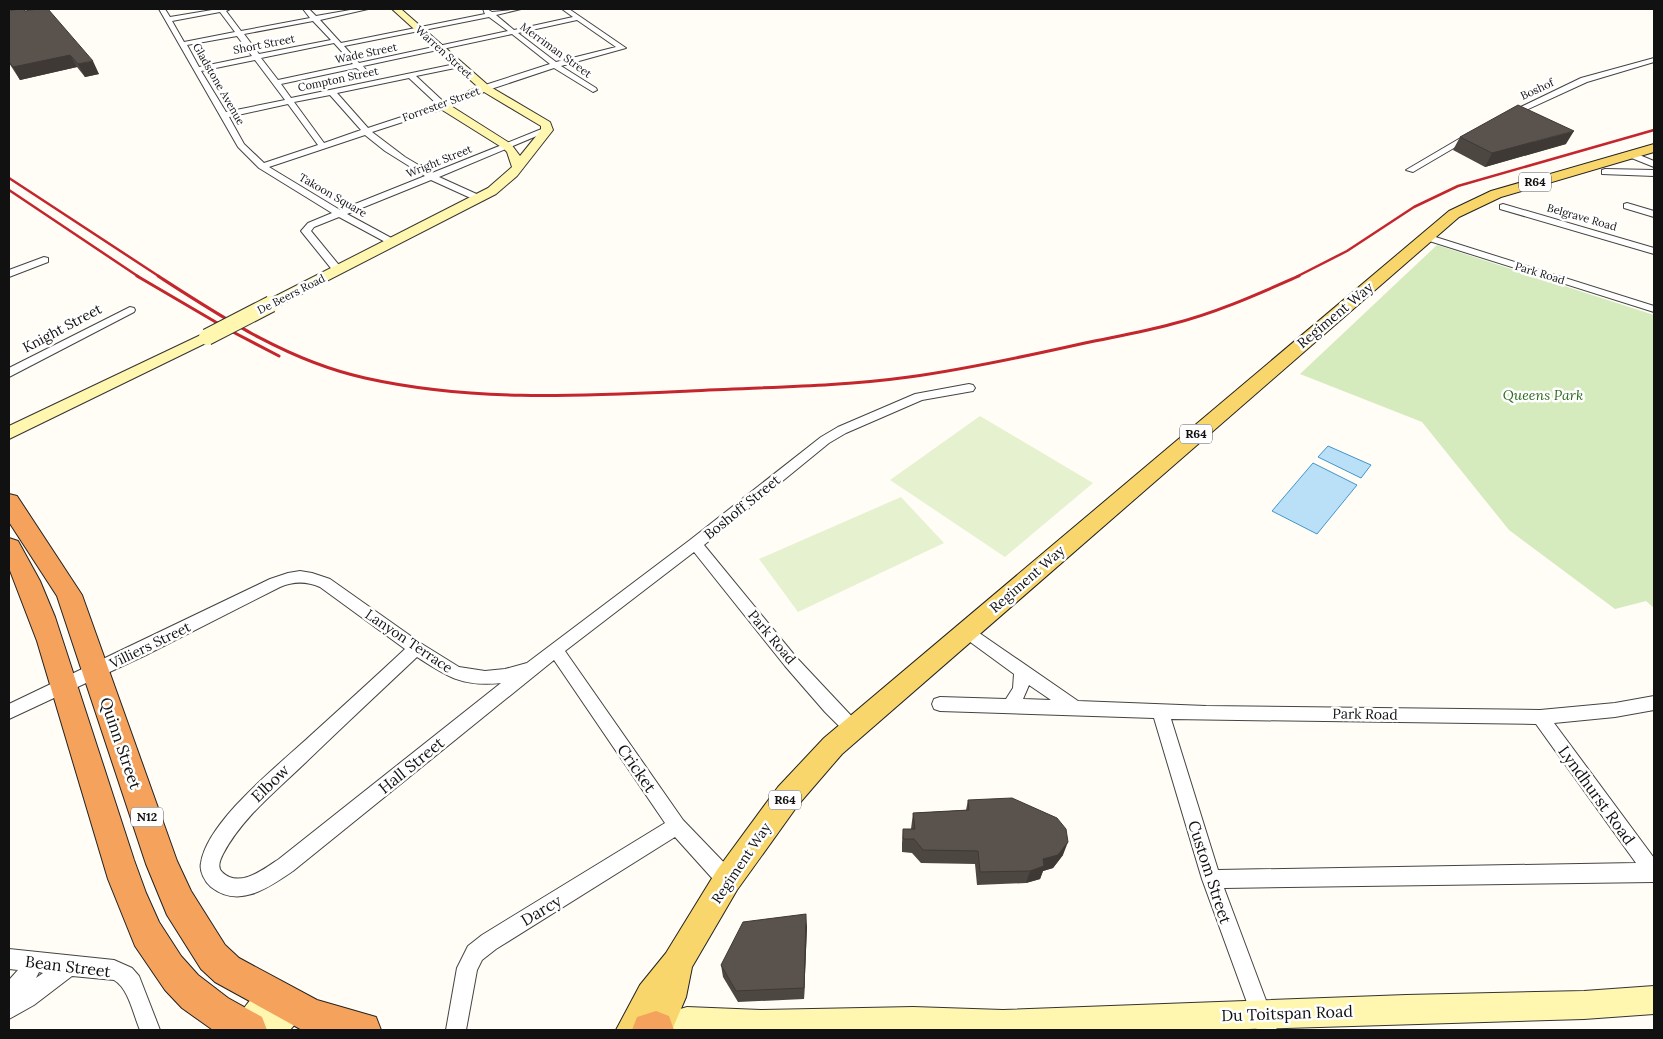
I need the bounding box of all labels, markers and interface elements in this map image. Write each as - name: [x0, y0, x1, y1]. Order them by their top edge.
- street label: Merriman Street: [518, 19, 595, 81]
- street label: Warren Street: [412, 23, 476, 82]
- street label: Short Street: [232, 31, 297, 57]
- street label: Wade Street: [334, 39, 399, 66]
- street label: Gladstone Avenue: [190, 41, 248, 127]
- street label: Compton Street: [296, 63, 380, 94]
- street label: Boshof: [1518, 75, 1557, 103]
- street label: Forrester Street: [400, 83, 483, 125]
- street label: Wright Street: [404, 141, 475, 181]
- street label: Takoon Square: [297, 170, 370, 220]
- road number: R64: [1519, 172, 1551, 192]
- street label: Belgrave Road: [1545, 200, 1619, 234]
- street label: Park Road: [1513, 259, 1567, 287]
- street label: De Beers Road: [255, 271, 328, 317]
- street label: Regiment Way: [1293, 278, 1377, 352]
- street label: Knight Street: [19, 299, 105, 356]
- park label: Queens Park: [1503, 386, 1583, 404]
- road number: R64: [1180, 424, 1212, 444]
- street label: Boshoff Street: [700, 470, 784, 543]
- street label: Regiment Way: [986, 541, 1069, 617]
- street label: Lanyon Terrace: [362, 605, 457, 677]
- street label: Park Road: [744, 606, 800, 668]
- street label: Villiers Street: [106, 617, 194, 673]
- street label: Quinn Street: [96, 694, 146, 792]
- street label: Park Road: [1332, 704, 1398, 724]
- street label: Hall Street: [374, 732, 449, 798]
- street label: Cricket: [613, 740, 661, 797]
- street label: Lyndhurst Road: [1554, 742, 1640, 849]
- street label: Elbow: [247, 760, 293, 806]
- road number: R64: [769, 790, 801, 810]
- road number: N12: [131, 808, 163, 826]
- street label: Custom Street: [1184, 818, 1236, 927]
- street label: Regiment Way: [707, 819, 775, 907]
- street label: Darcy: [517, 890, 565, 930]
- street label: Bean Street: [24, 951, 113, 981]
- street label: Du Toitspan Road: [1221, 1001, 1354, 1025]

